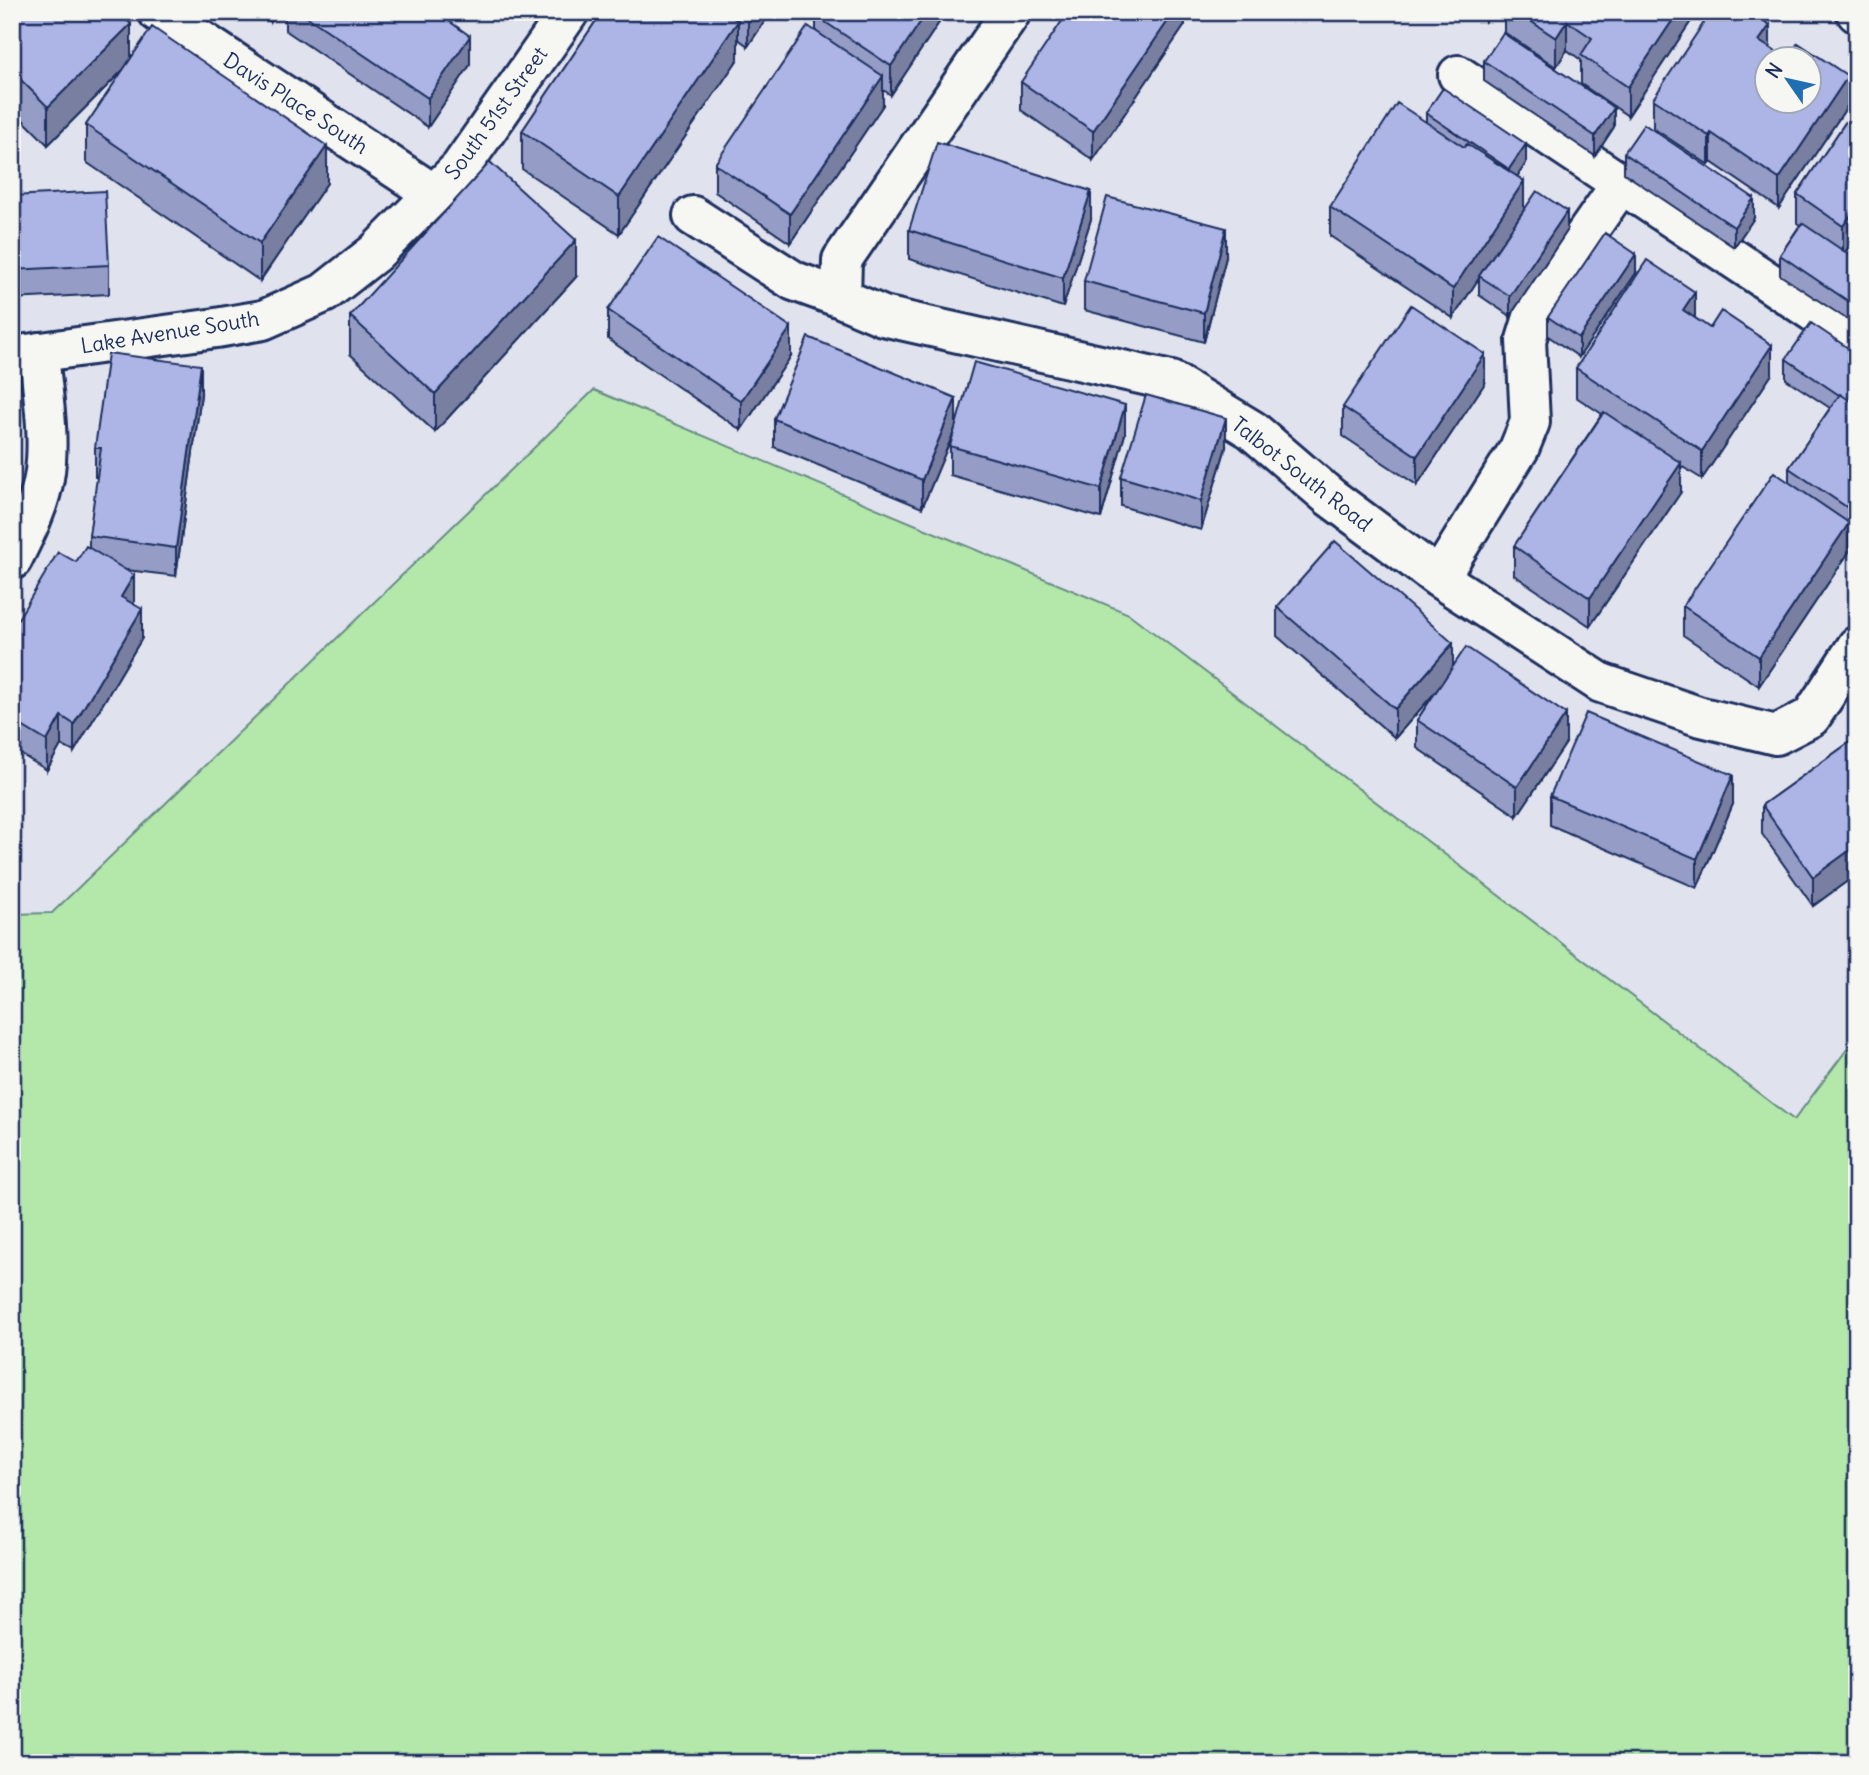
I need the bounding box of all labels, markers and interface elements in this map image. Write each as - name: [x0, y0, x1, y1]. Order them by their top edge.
- street label: South 51st Street: [439, 41, 553, 185]
- street label: Davis Place South: [219, 46, 373, 160]
- north arrow: [1754, 46, 1824, 116]
- text: N: [1760, 58, 1788, 83]
- street label: Lake Avenue South: [79, 305, 261, 359]
- street label: Talbot South Road: [1226, 411, 1378, 537]

